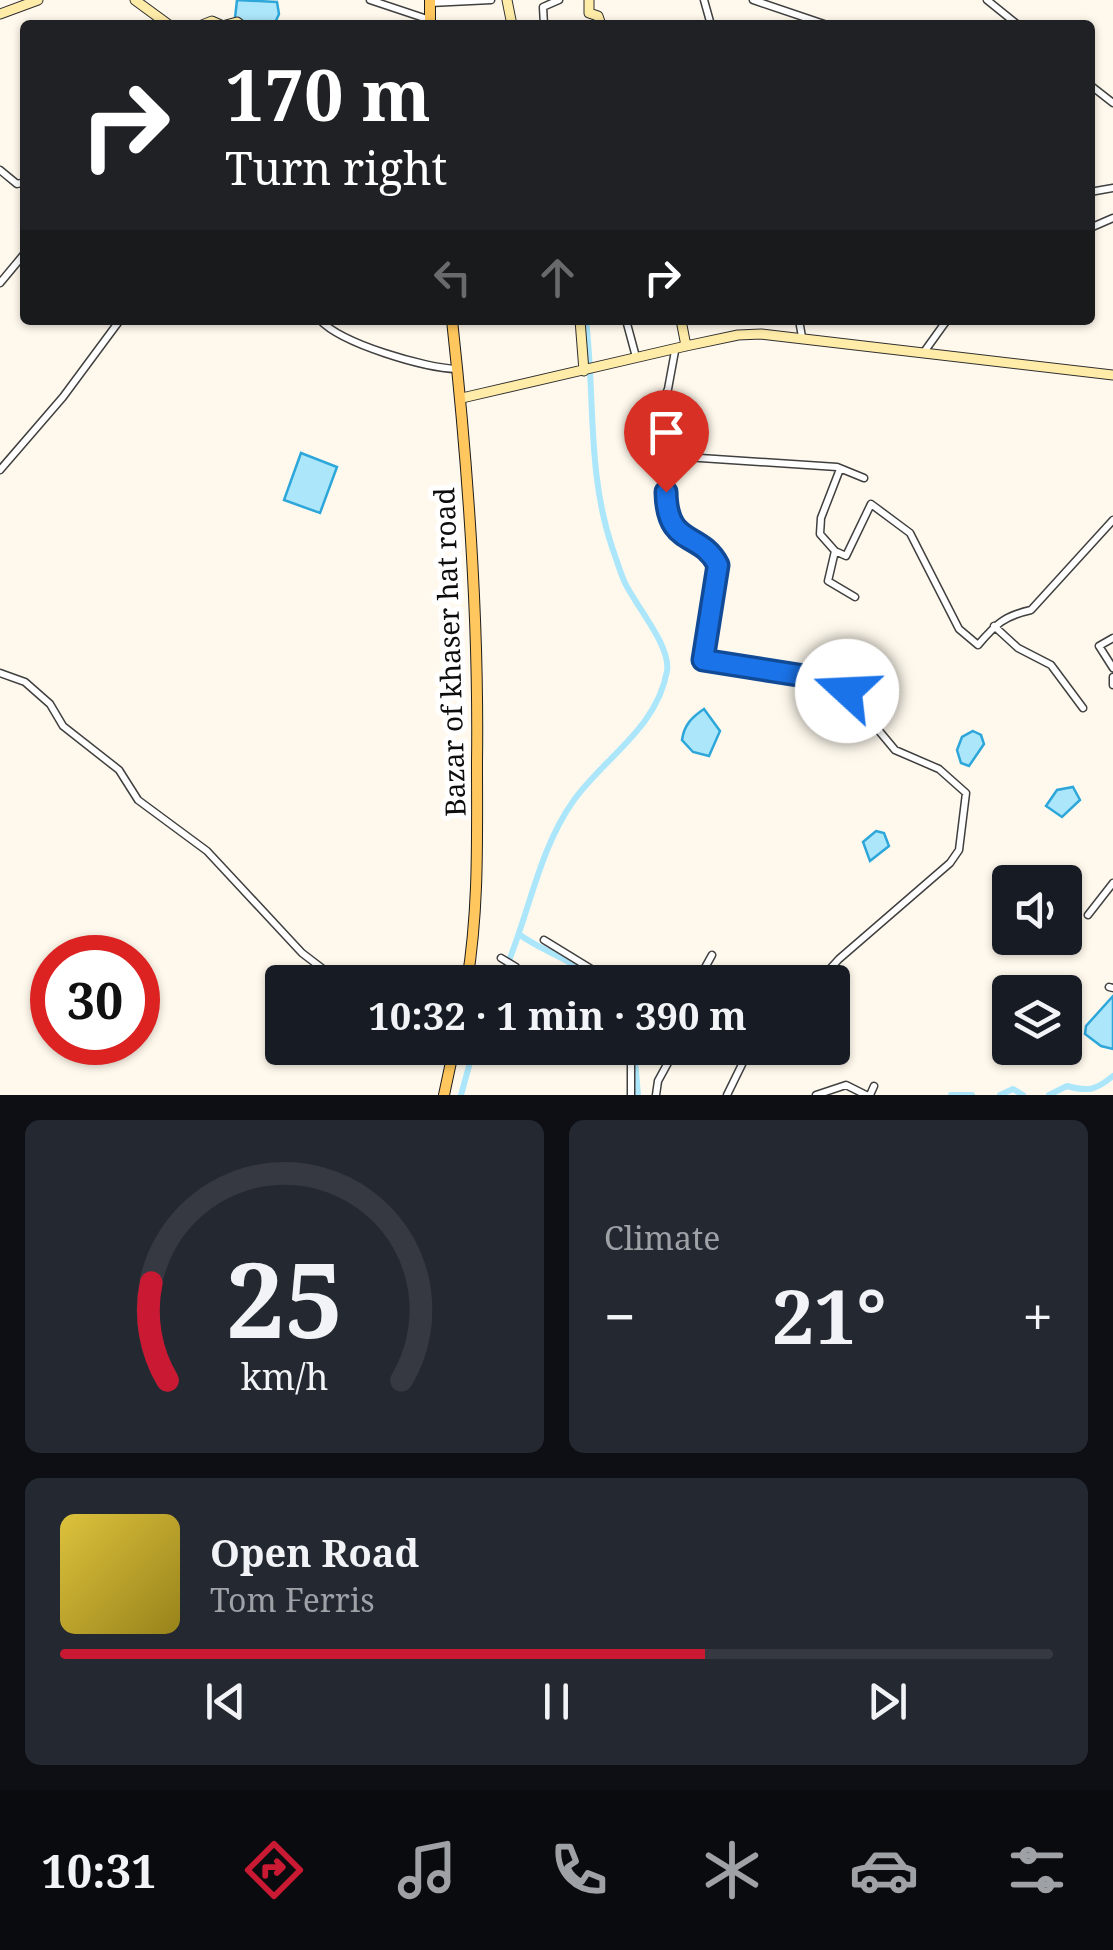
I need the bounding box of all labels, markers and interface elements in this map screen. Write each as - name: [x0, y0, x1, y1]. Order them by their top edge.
- text: 170 m: [225, 46, 431, 142]
- icon: right: [60, 60, 190, 190]
- text: Turn right: [225, 137, 447, 198]
- icon: left: [425, 250, 480, 305]
- icon: ahead: [530, 250, 585, 305]
- icon: right: [635, 250, 690, 305]
- pin: [624, 390, 709, 493]
- icon: arrive: [639, 405, 694, 460]
- street label: Bazar of khaser hat road: [424, 487, 474, 817]
- position arrow: [795, 639, 899, 743]
- map controls: [992, 865, 1082, 1065]
- button: sound: [992, 865, 1082, 955]
- speed limit sign: 30: [30, 935, 160, 1065]
- button: layers: [992, 975, 1082, 1065]
- text: 10:32 · 1 min · 390 m: [368, 989, 747, 1041]
- text: Climate: [604, 1216, 720, 1259]
- text: 25: [226, 1227, 343, 1368]
- text: 21°: [772, 1264, 886, 1366]
- text: −: [604, 1278, 636, 1353]
- text: +: [1022, 1278, 1053, 1353]
- text: km/h: [241, 1352, 328, 1400]
- text: Open Road: [210, 1526, 419, 1578]
- text: Tom Ferris: [210, 1578, 375, 1621]
- icon: previous: [198, 1674, 253, 1729]
- icon: pause: [529, 1674, 584, 1729]
- icon: next: [860, 1674, 915, 1729]
- icon: directions: [239, 1835, 309, 1905]
- icon: music: [392, 1835, 462, 1905]
- icon: phone: [544, 1835, 614, 1905]
- icon: climate: [697, 1835, 767, 1905]
- icon: car: [849, 1835, 919, 1905]
- icon: filters: [1002, 1835, 1072, 1905]
- text: 10:31: [41, 1840, 157, 1901]

